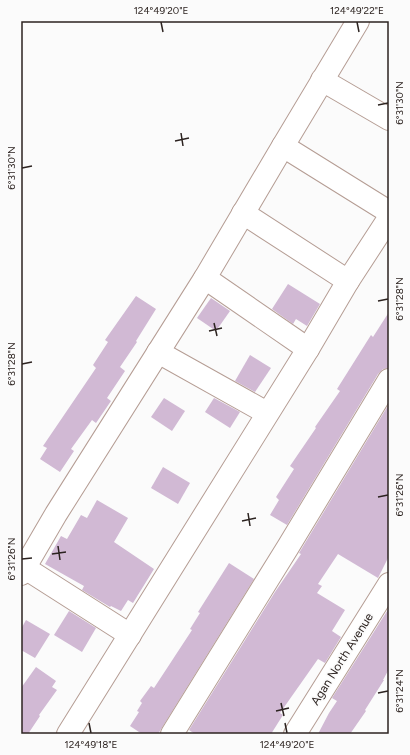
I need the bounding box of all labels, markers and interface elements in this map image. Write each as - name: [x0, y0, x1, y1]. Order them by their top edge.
- text: 124°49'20"E: [134, 4, 188, 17]
- text: 124°49'22"E: [330, 4, 384, 17]
- text: 6°31'30"N: [393, 81, 406, 125]
- text: 6°31'30"N: [5, 146, 18, 190]
- text: 6°31'28"N: [393, 277, 406, 321]
- text: 6°31'28"N: [5, 342, 18, 386]
- text: 6°31'26"N: [393, 473, 406, 517]
- text: 6°31'26"N: [5, 537, 18, 581]
- street label: Agan North Avenue: [308, 610, 376, 708]
- text: 6°31'24"N: [393, 669, 406, 713]
- text: 124°49'18"E: [65, 738, 118, 751]
- text: 124°49'20"E: [260, 738, 314, 751]

